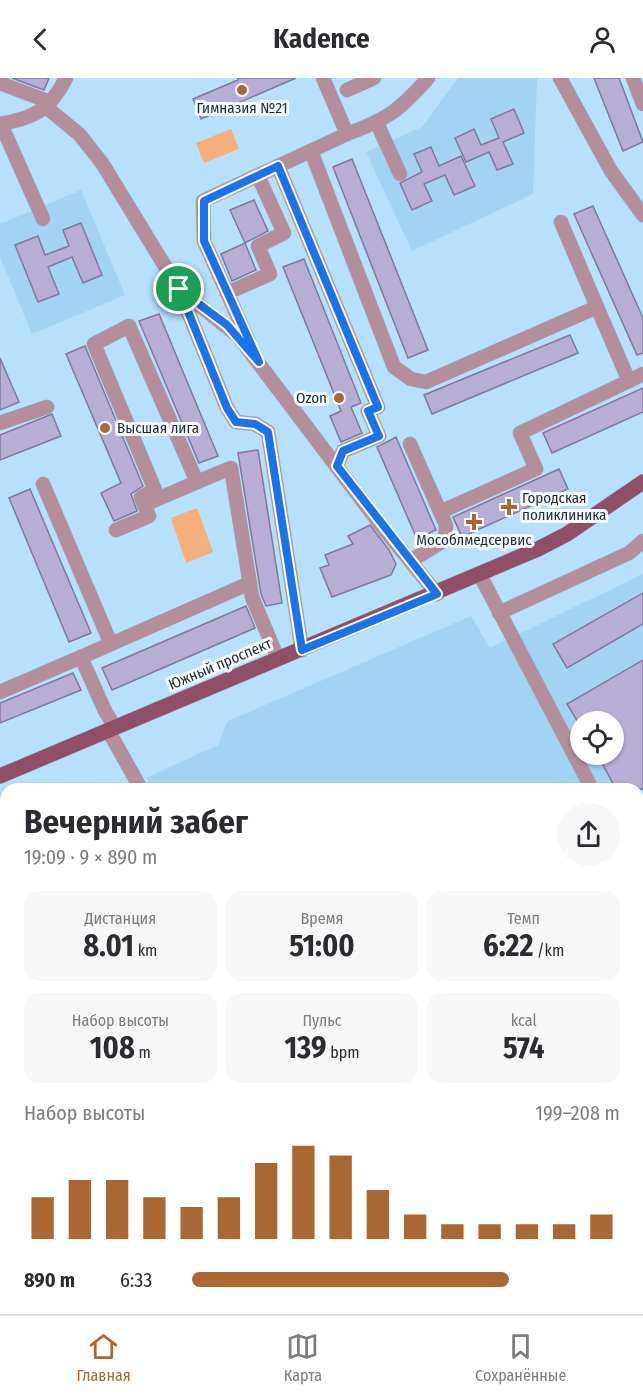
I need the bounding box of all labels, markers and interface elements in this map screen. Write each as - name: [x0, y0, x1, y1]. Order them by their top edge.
- icon: back: [24, 23, 57, 56]
- text: Kadence: [273, 23, 370, 55]
- icon: person: [586, 23, 619, 56]
- marker: Гимназия №21: [235, 83, 249, 97]
- place label: Гимназия №21: [196, 99, 288, 117]
- pin: [153, 263, 204, 314]
- icon: arrive: [162, 272, 195, 305]
- place label: Ozon: [296, 389, 327, 407]
- marker: Ozon: [332, 391, 346, 405]
- place label: Высшая лига: [117, 419, 199, 437]
- marker: Высшая лига: [98, 421, 112, 435]
- place label: Городская поликлиника: [522, 489, 606, 524]
- marker: Городская поликлиника: [500, 498, 518, 516]
- marker: Мособлмедсервис: [467, 515, 481, 529]
- place label: Мособлмедсервис: [416, 531, 532, 549]
- street label: Южный проспект: [166, 634, 275, 694]
- map controls: [570, 711, 624, 765]
- button: locate: [570, 711, 624, 765]
- text: Вечерний забег: [24, 802, 248, 842]
- button: share: [557, 803, 620, 866]
- text: 19:09 · 9 × 890 m: [24, 845, 158, 869]
- text: Дистанция: [85, 909, 156, 928]
- text: Время: [301, 909, 343, 928]
- text: Темп: [507, 909, 540, 928]
- text: 8.01: [83, 928, 134, 964]
- text: 51:00: [289, 928, 355, 964]
- text: 6:22: [483, 928, 533, 964]
- text: km: [134, 941, 157, 960]
- text: /km: [533, 941, 564, 960]
- text: Набор высоты: [72, 1011, 169, 1030]
- text: Пульс: [302, 1011, 342, 1030]
- text: kcal: [511, 1011, 537, 1030]
- text: 108: [90, 1030, 135, 1066]
- text: 139: [284, 1030, 327, 1066]
- text: 574: [503, 1030, 544, 1066]
- text: m: [135, 1043, 151, 1062]
- text: bpm: [327, 1043, 360, 1062]
- text: Набор высоты: [24, 1101, 145, 1125]
- text: 199–208 m: [535, 1101, 620, 1125]
- text: 890 m: [24, 1268, 75, 1292]
- text: 6:33: [120, 1268, 152, 1292]
- tab: Главная: [77, 1330, 131, 1385]
- tab: Карта: [284, 1330, 322, 1385]
- tab: Сохранённые: [475, 1330, 566, 1385]

